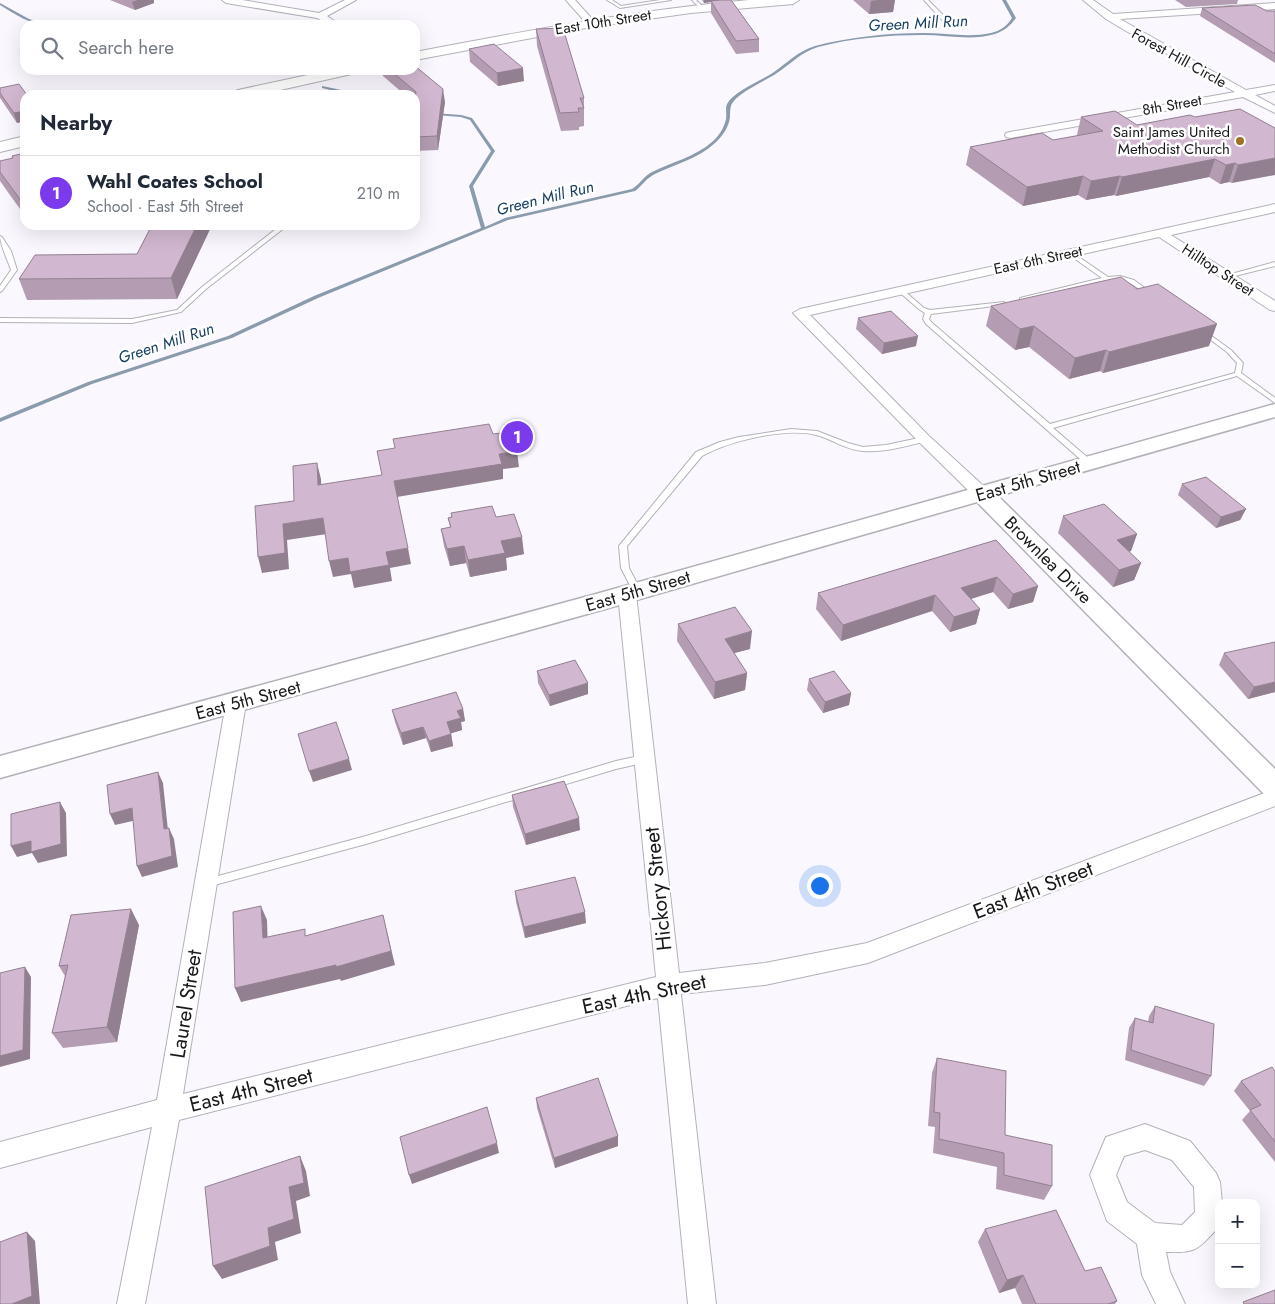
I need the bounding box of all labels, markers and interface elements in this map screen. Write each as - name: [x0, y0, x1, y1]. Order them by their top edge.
- street label: East 10th Street: [553, 3, 653, 40]
- water label: Green Mill Run: [868, 9, 968, 37]
- search box: [20, 20, 420, 75]
- street label: Forest Hill Circle: [1128, 23, 1231, 93]
- icon: search: [38, 34, 66, 62]
- text: Search here: [78, 34, 174, 61]
- street label: 8th Street: [1141, 89, 1204, 121]
- text: Nearby: [40, 108, 112, 138]
- place label: Saint James United Methodist Church: [1113, 121, 1230, 160]
- marker: Saint James United Methodist Church: [1234, 135, 1246, 147]
- text: Wahl Coates School: [87, 168, 263, 195]
- water label: Green Mill Run: [494, 175, 596, 221]
- text: 1: [52, 182, 60, 205]
- text: 210 m: [357, 182, 400, 205]
- text: School · East 5th Street: [87, 195, 243, 218]
- street label: Hilltop Street: [1178, 238, 1259, 302]
- street label: East 6th Street: [992, 240, 1085, 280]
- water label: Green Mill Run: [115, 317, 217, 369]
- pin: 1: [501, 418, 533, 456]
- street label: East 5th Street: [973, 453, 1084, 508]
- street label: Brownlea Drive: [998, 510, 1098, 610]
- street label: East 5th Street: [583, 563, 694, 618]
- street label: East 5th Street: [193, 673, 304, 727]
- street label: Hickory Street: [637, 826, 679, 952]
- street label: East 4th Street: [969, 853, 1097, 927]
- your location: [807, 873, 833, 899]
- street label: Laurel Street: [163, 948, 209, 1060]
- street label: East 4th Street: [579, 966, 709, 1022]
- street label: East 4th Street: [186, 1060, 316, 1120]
- map controls: [1215, 1199, 1260, 1289]
- button: +: [1215, 1199, 1260, 1244]
- button: −: [1215, 1244, 1260, 1289]

